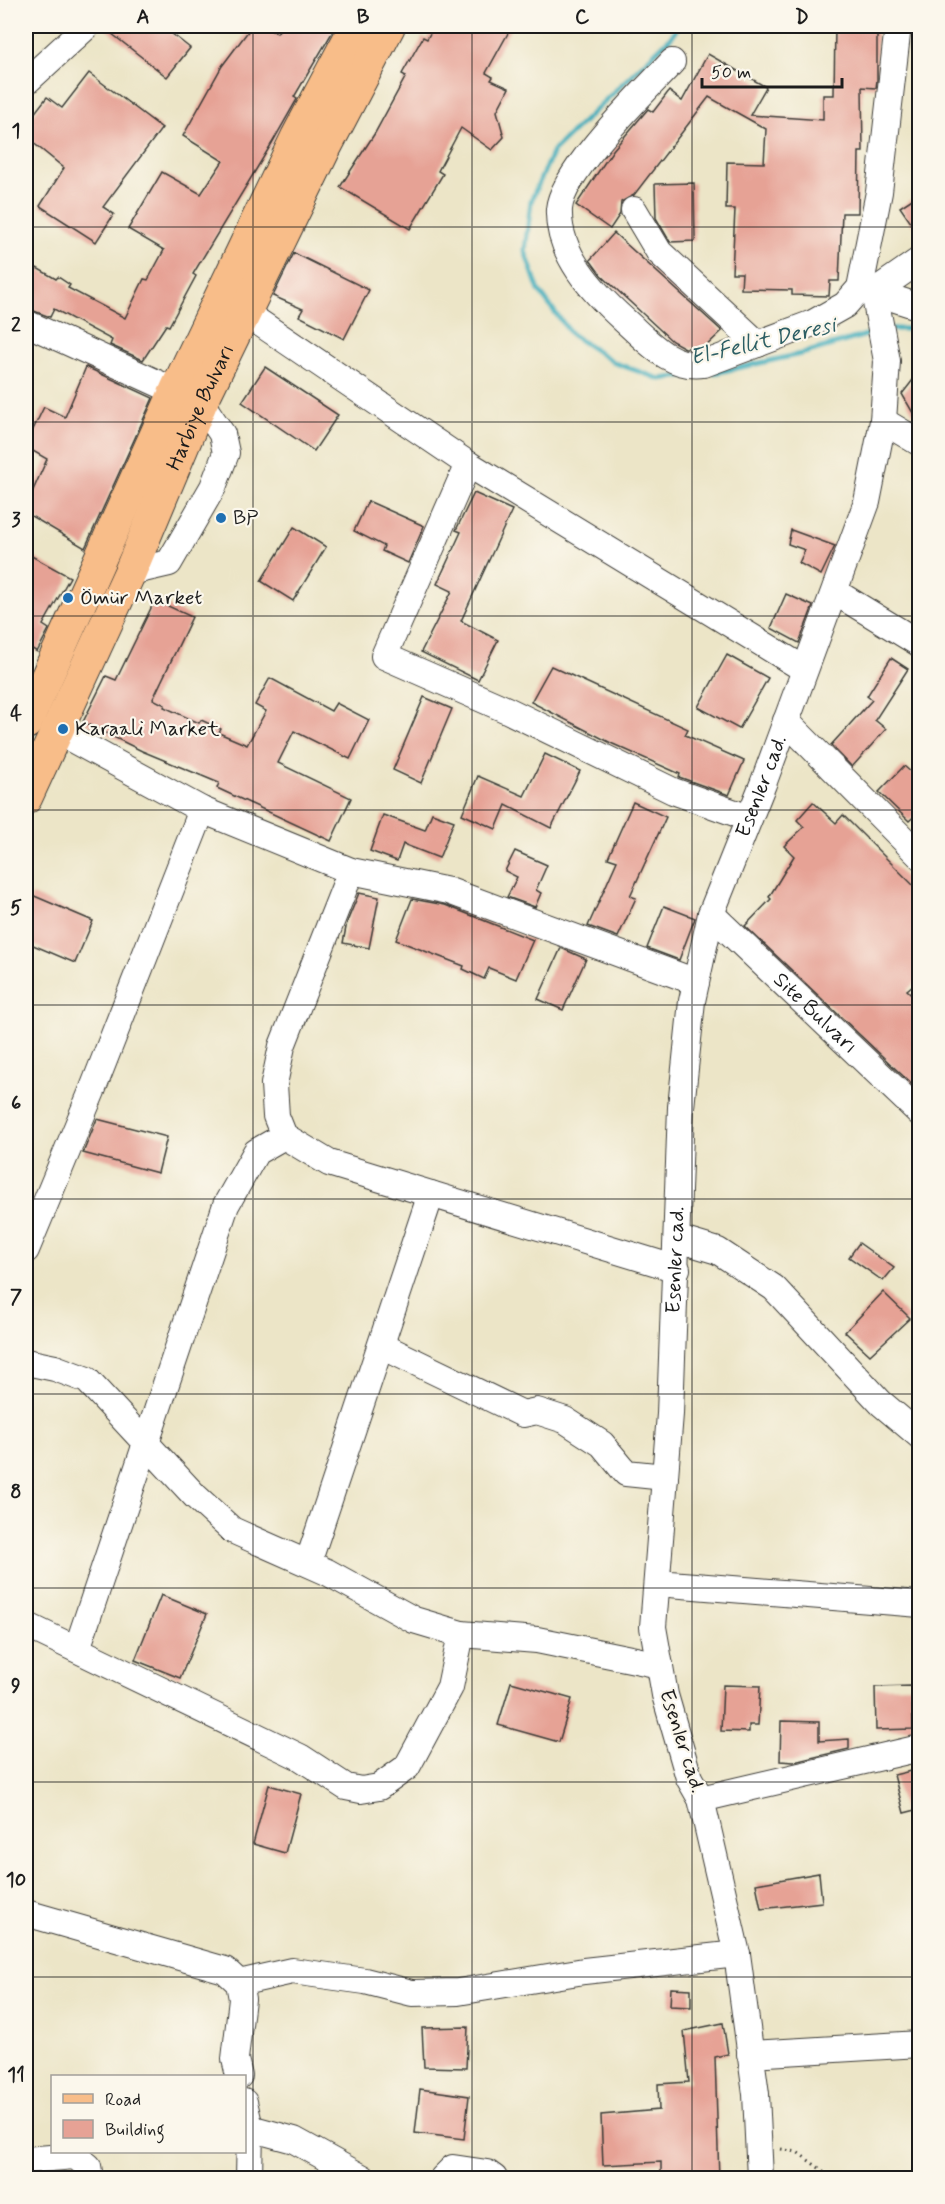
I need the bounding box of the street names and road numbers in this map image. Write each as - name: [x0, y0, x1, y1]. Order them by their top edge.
- street label: Harbiye Bulvarı: [160, 339, 242, 475]
- street label: Esenler cad.: [729, 731, 794, 841]
- street label: Site Bulvarı: [767, 966, 864, 1060]
- street label: Esenler cad.: [660, 1206, 691, 1314]
- street label: Esenler cad.: [652, 1686, 712, 1796]

